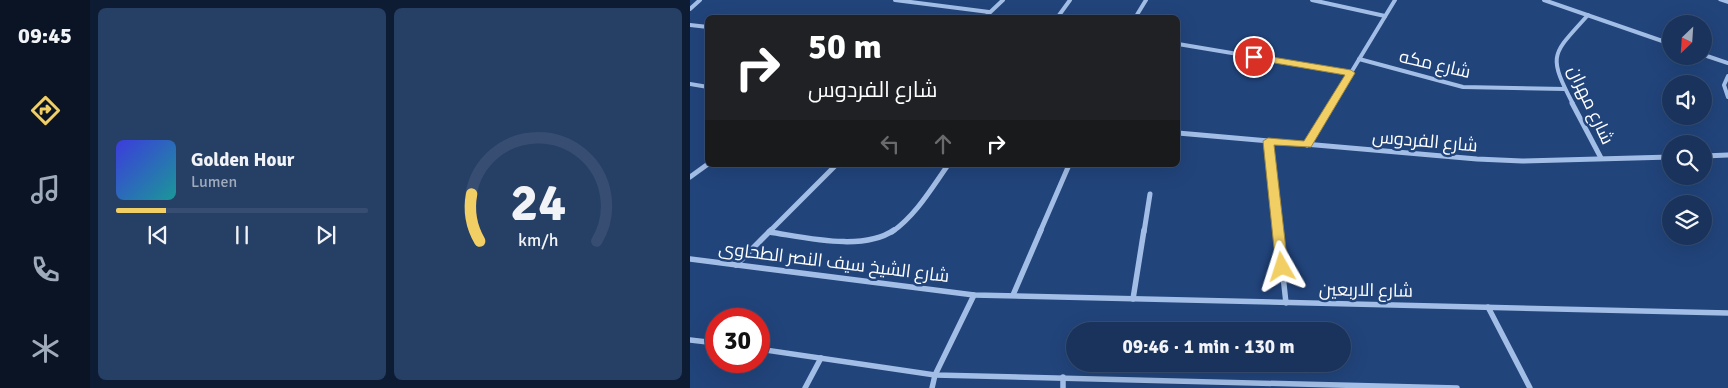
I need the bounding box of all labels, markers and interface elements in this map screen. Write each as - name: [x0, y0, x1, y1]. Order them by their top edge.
- north arrow: [1662, 15, 1712, 65]
- map controls: [1662, 15, 1712, 245]
- text: 09:45: [18, 22, 72, 49]
- text: 50 m: [808, 25, 882, 68]
- icon: right: [725, 35, 790, 100]
- pin: [1233, 36, 1275, 78]
- icon: arrive: [1240, 43, 1268, 71]
- street label: شارع مكه: [1397, 45, 1473, 84]
- street label: شارع مهران: [1562, 62, 1619, 148]
- button: sound: [1662, 75, 1712, 125]
- text: شارع الفردوس: [808, 76, 937, 103]
- icon: directions: [28, 93, 63, 128]
- street label: شارع الفردوس: [1371, 125, 1479, 158]
- icon: left: [876, 130, 904, 158]
- icon: ahead: [929, 130, 957, 158]
- icon: right: [982, 130, 1010, 158]
- button: search: [1662, 135, 1712, 185]
- text: Golden Hour: [191, 148, 294, 172]
- text: 24: [510, 171, 566, 235]
- icon: music: [28, 172, 63, 207]
- text: Lumen: [191, 172, 237, 192]
- button: layers: [1662, 195, 1712, 245]
- icon: previous: [144, 221, 172, 249]
- icon: pause: [228, 221, 256, 249]
- icon: next: [312, 221, 340, 249]
- text: km/h: [518, 229, 558, 251]
- street label: شارع الشيخ سيف النصر الطحاوى: [717, 237, 951, 288]
- position arrow: [1255, 240, 1307, 292]
- icon: phone: [28, 252, 63, 287]
- street label: شارع الاربعين: [1319, 278, 1413, 303]
- speed limit sign: 30: [705, 308, 770, 373]
- icon: climate: [28, 331, 63, 366]
- text: 09:46 · 1 min · 130 m: [1122, 335, 1295, 359]

